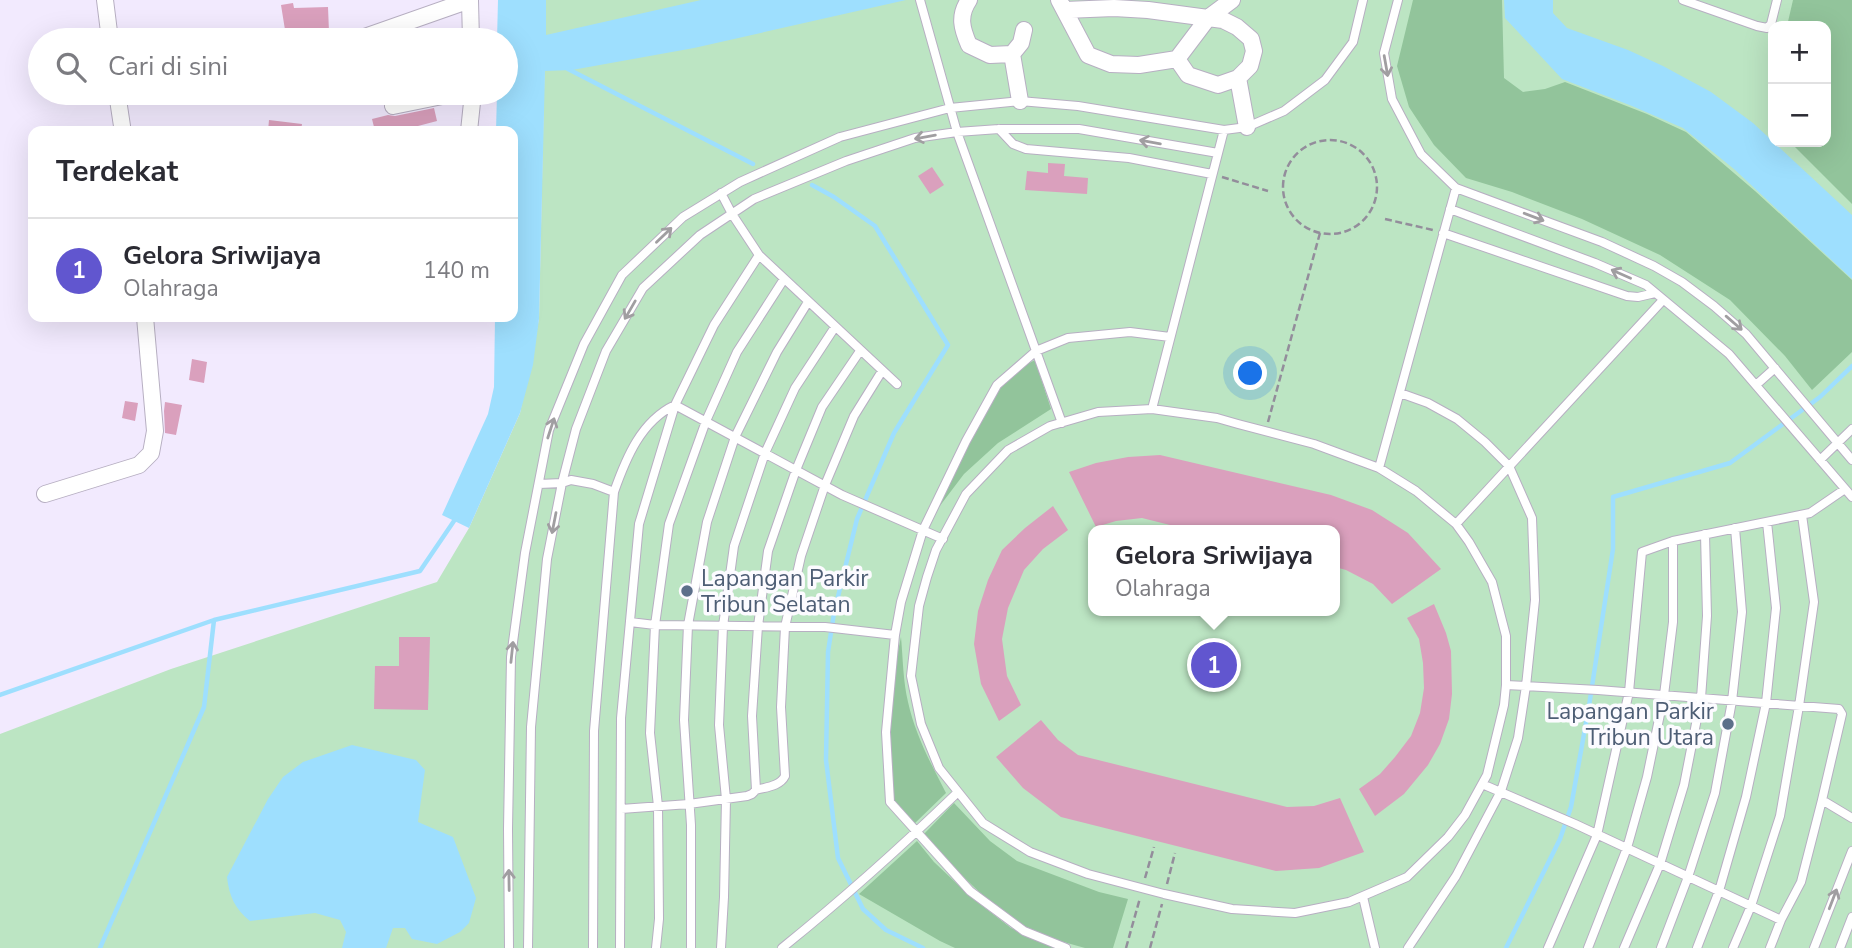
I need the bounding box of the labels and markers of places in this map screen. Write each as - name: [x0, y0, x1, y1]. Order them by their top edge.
- place label: Lapangan Parkir Tribun Selatan: [701, 563, 869, 620]
- marker: Lapangan Parkir Tribun Selatan: [679, 583, 695, 599]
- pin: 1: [1191, 639, 1237, 691]
- place label: Lapangan Parkir Tribun Utara: [1547, 696, 1715, 753]
- marker: Lapangan Parkir Tribun Utara: [1720, 716, 1736, 732]

